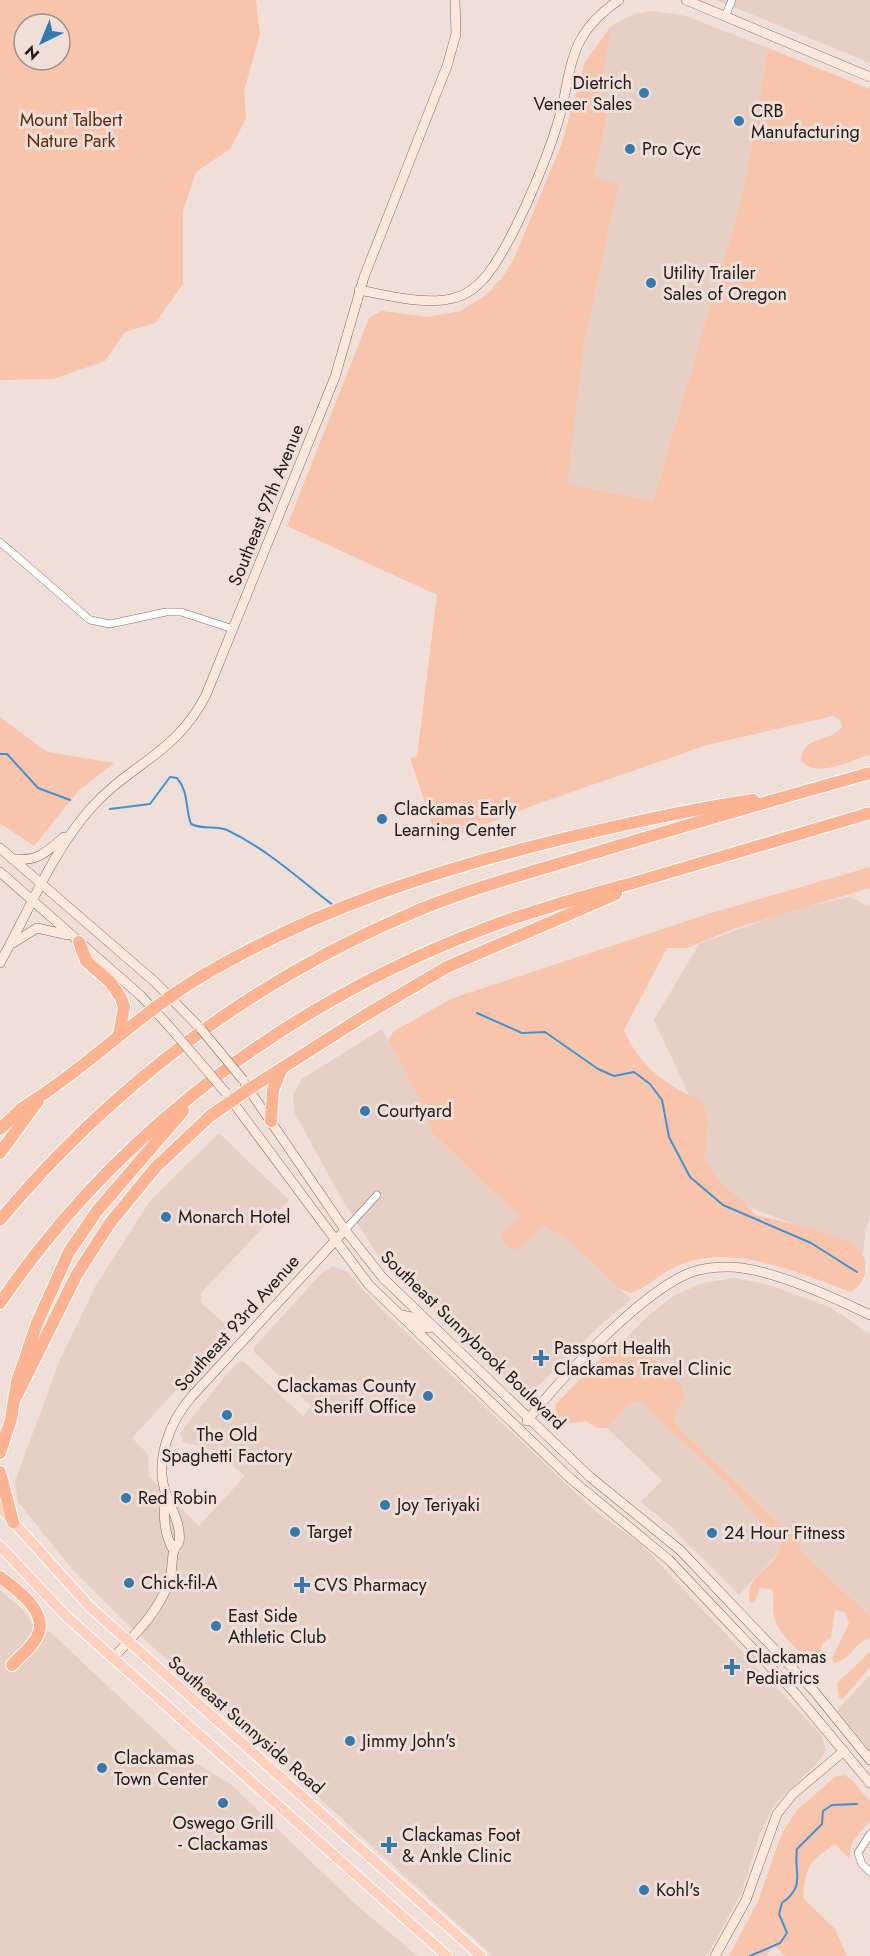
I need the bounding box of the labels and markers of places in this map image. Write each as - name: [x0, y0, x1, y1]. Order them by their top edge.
- place label: Dietrich Veneer Sales: [534, 70, 632, 117]
- marker: Dietrich Veneer Sales: [637, 86, 651, 100]
- place label: CRB Manufacturing: [751, 98, 860, 145]
- marker: CRB Manufacturing: [732, 114, 746, 128]
- place label: Pro Cyc: [642, 136, 701, 162]
- marker: Pro Cyc: [623, 142, 637, 156]
- place label: Utility Trailer Sales of Oregon: [663, 260, 787, 307]
- marker: Utility Trailer Sales of Oregon: [644, 276, 658, 290]
- place label: Clackamas Early Learning Center: [394, 796, 517, 843]
- marker: Clackamas Early Learning Center: [375, 812, 389, 826]
- place label: Courtyard: [377, 1098, 452, 1124]
- marker: Courtyard: [358, 1104, 372, 1118]
- place label: Monarch Hotel: [178, 1204, 290, 1230]
- marker: Monarch Hotel: [159, 1210, 173, 1224]
- place label: Passport Health Clackamas Travel Clinic: [554, 1335, 732, 1382]
- marker: Passport Health Clackamas Travel Clinic: [532, 1349, 550, 1367]
- place label: Clackamas County Sheriff Office: [277, 1373, 416, 1420]
- marker: Clackamas County Sheriff Office: [421, 1389, 435, 1403]
- marker: The Old Spaghetti Factory: [220, 1408, 234, 1422]
- place label: The Old Spaghetti Factory: [162, 1422, 293, 1469]
- place label: Red Robin: [138, 1485, 217, 1511]
- marker: Red Robin: [119, 1491, 133, 1505]
- place label: Joy Teriyaki: [395, 1492, 480, 1518]
- marker: Joy Teriyaki: [378, 1498, 392, 1512]
- place label: Target: [307, 1519, 353, 1545]
- place label: 24 Hour Fitness: [724, 1520, 845, 1546]
- marker: Target: [288, 1525, 302, 1539]
- marker: 24 Hour Fitness: [705, 1526, 719, 1540]
- place label: Chick-fil-A: [141, 1570, 218, 1596]
- place label: CVS Pharmacy: [314, 1572, 427, 1598]
- marker: Chick-fil-A: [122, 1576, 136, 1590]
- marker: CVS Pharmacy: [295, 1578, 309, 1592]
- place label: East Side Athletic Club: [228, 1603, 326, 1650]
- marker: East Side Athletic Club: [209, 1619, 223, 1633]
- place label: Clackamas Pediatrics: [746, 1644, 826, 1691]
- marker: Clackamas Pediatrics: [723, 1658, 741, 1676]
- place label: Jimmy John's: [360, 1728, 455, 1754]
- marker: Jimmy John's: [343, 1734, 357, 1748]
- place label: Clackamas Town Center: [114, 1745, 209, 1792]
- marker: Clackamas Town Center: [95, 1761, 109, 1775]
- marker: Oswego Grill - Clackamas: [216, 1796, 230, 1810]
- place label: Oswego Grill - Clackamas: [172, 1810, 274, 1857]
- place label: Clackamas Foot & Ankle Clinic: [402, 1822, 521, 1869]
- marker: Clackamas Foot & Ankle Clinic: [380, 1836, 398, 1854]
- place label: Kohl's: [656, 1877, 700, 1903]
- marker: Kohl's: [637, 1883, 651, 1897]

